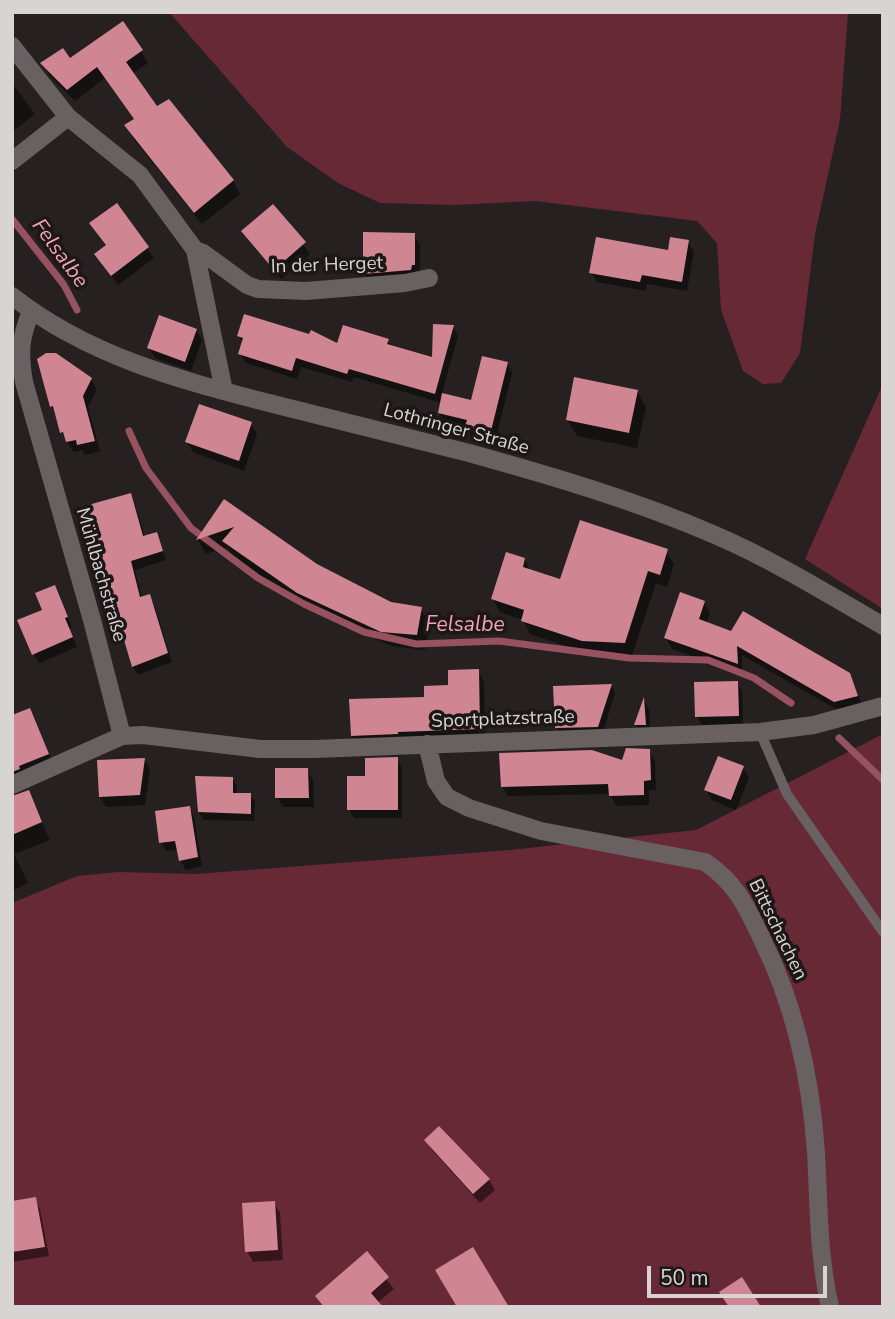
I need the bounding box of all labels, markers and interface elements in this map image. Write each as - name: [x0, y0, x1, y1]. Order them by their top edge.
- water label: Felsalbe: [26, 215, 92, 293]
- street label: In der Herget: [270, 253, 384, 279]
- street label: Lothringer Straße: [381, 400, 531, 460]
- street label: Mühlbachstraße: [70, 505, 130, 645]
- water label: Felsalbe: [425, 613, 505, 639]
- street label: Sportplatzstraße: [431, 706, 575, 734]
- street label: Bittschachen: [743, 876, 811, 984]
- scale bar: [650, 1252, 830, 1296]
- text: 50 m: [660, 1264, 709, 1292]

